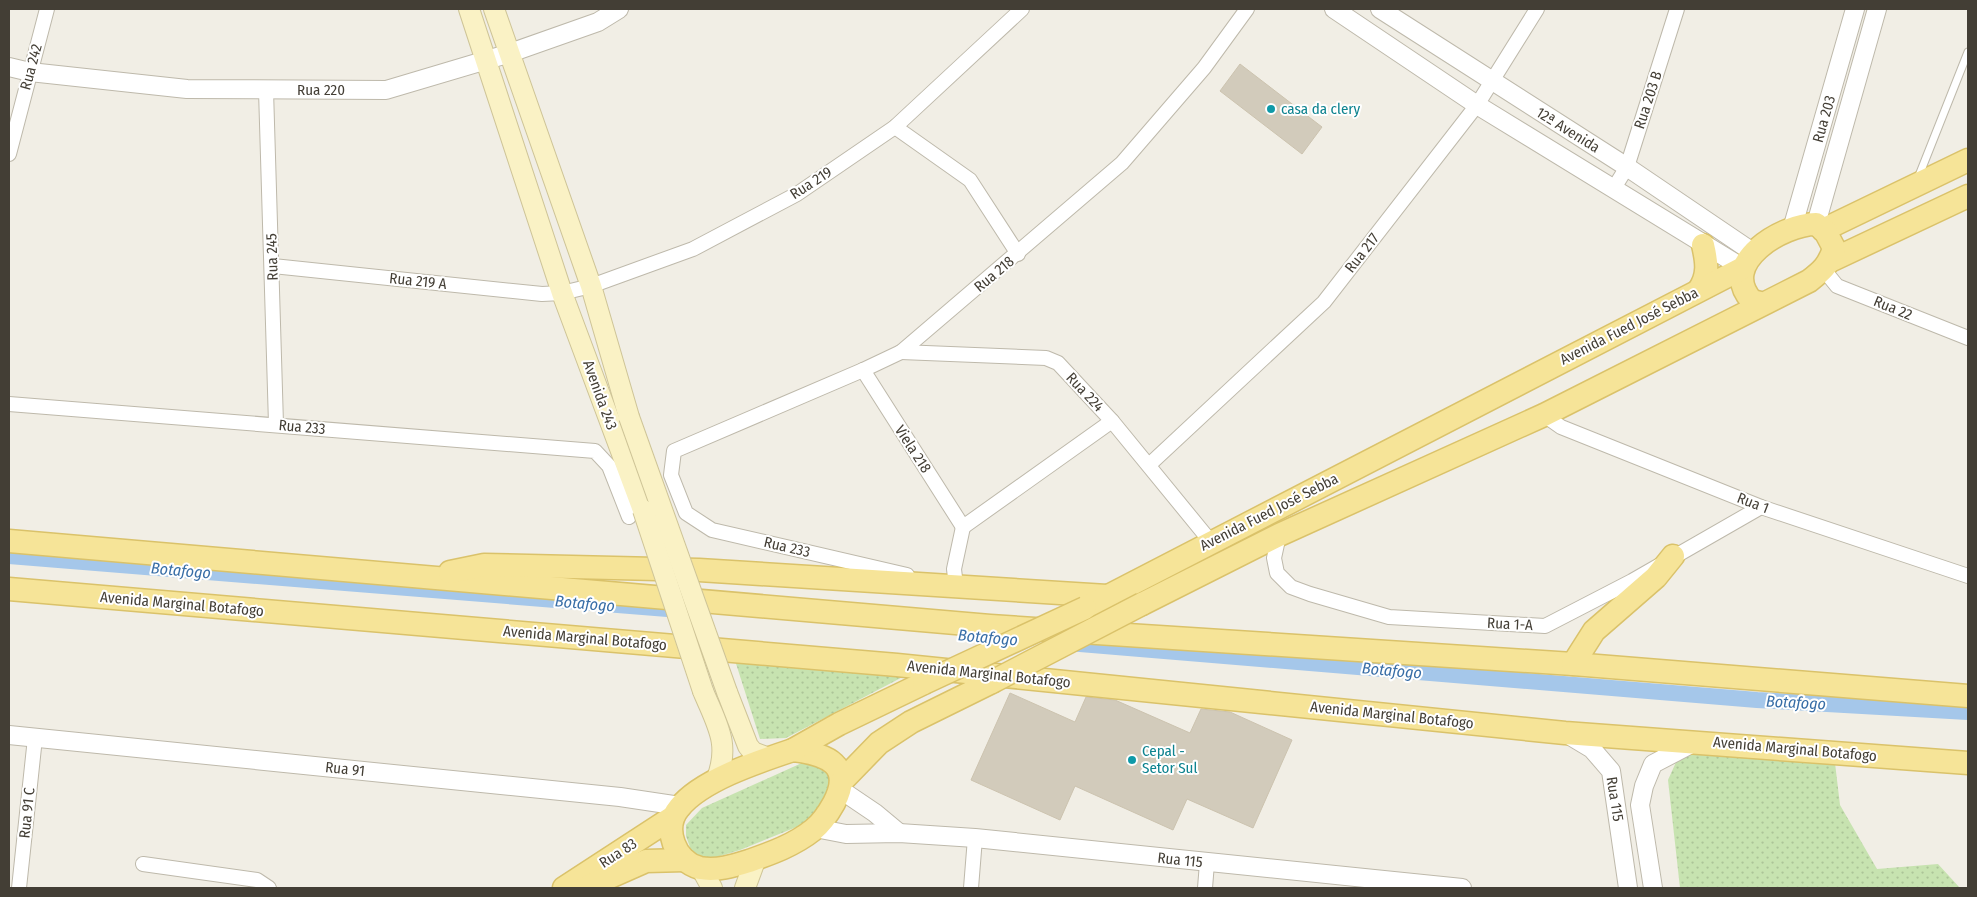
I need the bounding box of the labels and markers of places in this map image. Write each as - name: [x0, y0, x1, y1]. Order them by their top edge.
- place label: casa da clery: [1281, 100, 1361, 118]
- marker: casa da clery: [1265, 103, 1277, 115]
- place label: Cepal - Setor Sul: [1142, 742, 1197, 777]
- marker: Cepal - Setor Sul: [1126, 754, 1138, 766]

